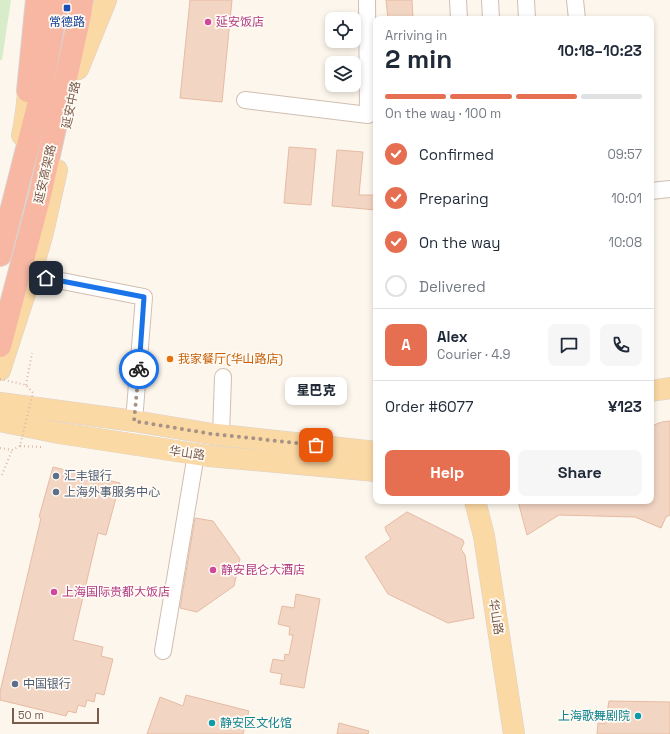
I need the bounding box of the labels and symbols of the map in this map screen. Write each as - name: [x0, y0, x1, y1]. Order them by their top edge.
- marker: 常德路: [62, 3, 72, 13]
- place label: 常德路: [49, 14, 85, 30]
- place label: 延安饭店: [216, 14, 264, 30]
- marker: 延安饭店: [203, 17, 213, 27]
- street label: 延安中路: [58, 80, 84, 130]
- street label: 延安高架路: [30, 143, 60, 205]
- pin: [29, 261, 63, 295]
- courier: [119, 349, 159, 389]
- place label: 我家餐厅(华山路店): [178, 351, 283, 367]
- marker: 我家餐厅(华山路店): [165, 354, 175, 364]
- callout: 星巴克: [285, 377, 347, 405]
- pin: [299, 428, 333, 462]
- street label: 华山路: [168, 443, 206, 463]
- place label: 汇丰银行: [64, 468, 112, 484]
- marker: 汇丰银行: [51, 471, 61, 481]
- place label: 上海外事服务中心: [64, 484, 160, 500]
- marker: 上海外事服务中心: [51, 487, 61, 497]
- place label: 静安昆仑大酒店: [221, 562, 305, 578]
- marker: 静安昆仑大酒店: [208, 565, 218, 575]
- place label: 上海国际贵都大饭店: [62, 584, 170, 600]
- marker: 上海国际贵都大饭店: [49, 587, 59, 597]
- street label: 华山路: [485, 598, 507, 636]
- place label: 中国银行: [23, 676, 71, 692]
- marker: 中国银行: [10, 679, 20, 689]
- scale bar: [12, 706, 99, 725]
- place label: 上海歌舞剧院: [558, 708, 630, 724]
- marker: 上海歌舞剧院: [633, 711, 643, 721]
- place label: 静安区文化馆: [220, 715, 292, 731]
- marker: 静安区文化馆: [207, 718, 217, 728]

